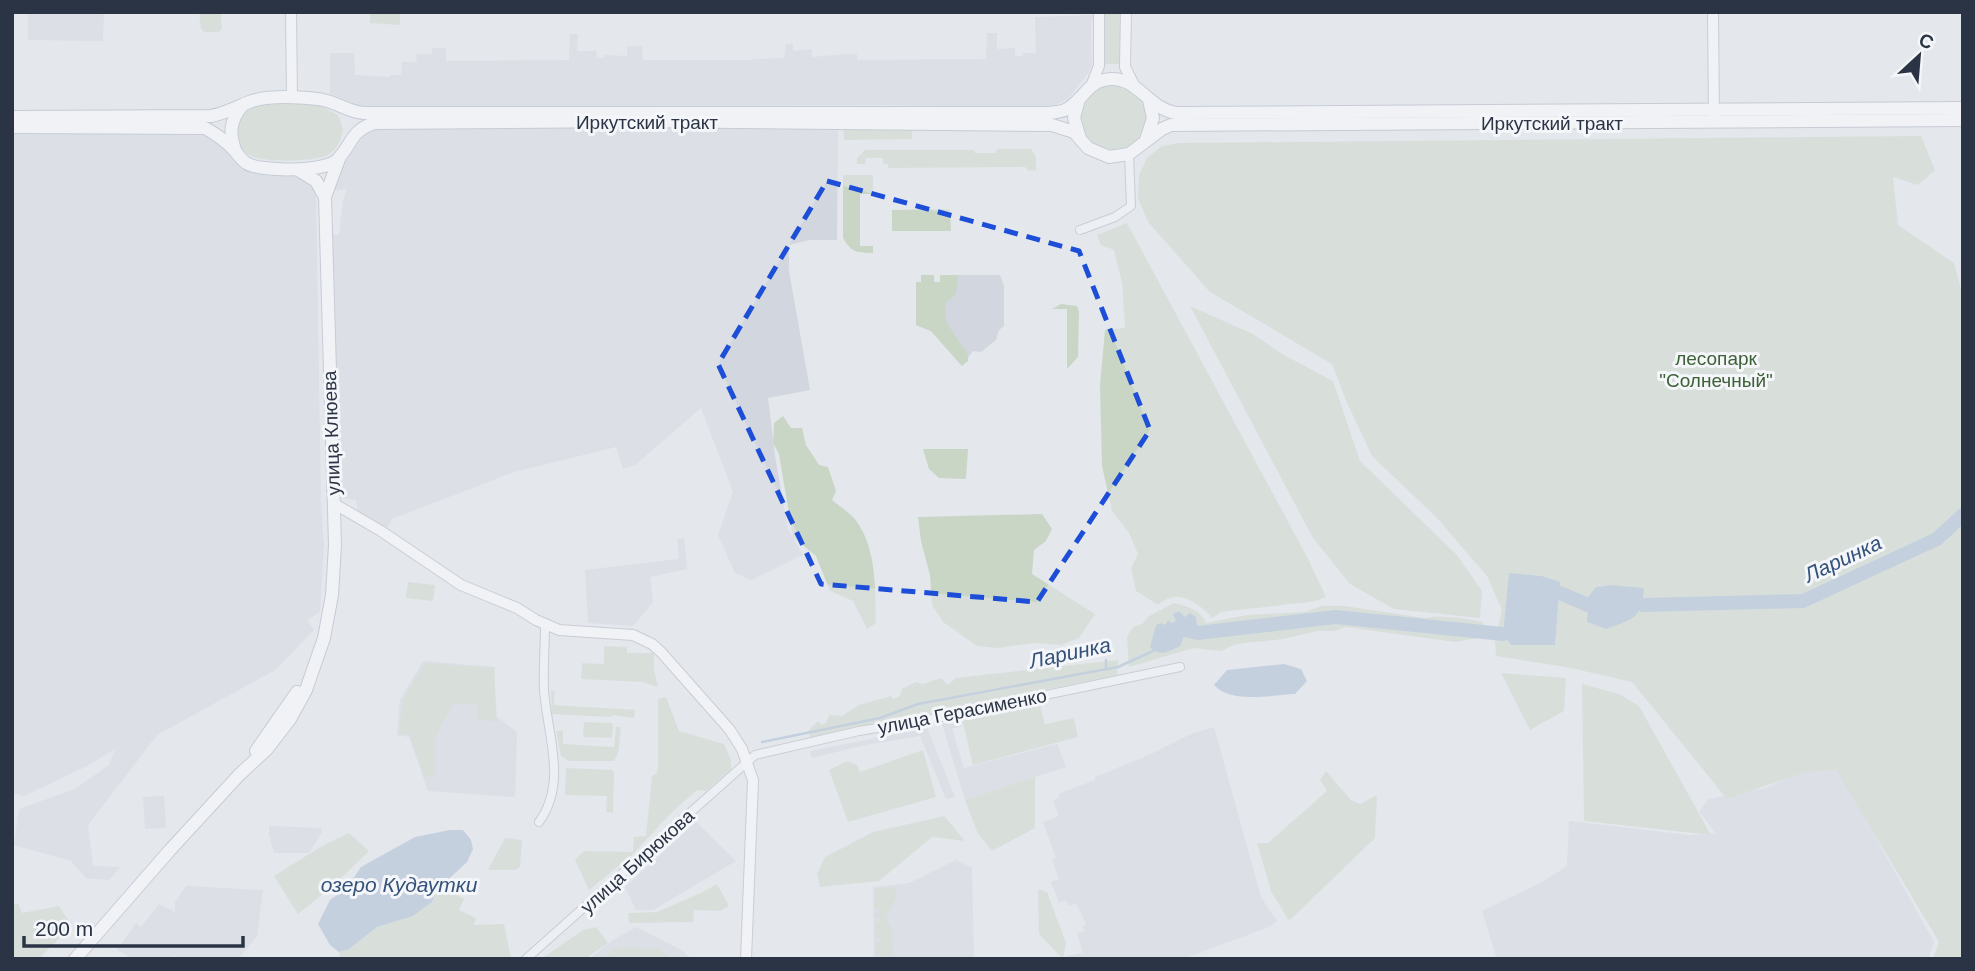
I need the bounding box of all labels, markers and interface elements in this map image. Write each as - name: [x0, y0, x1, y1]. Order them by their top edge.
- north arrow: [1884, 21, 1954, 91]
- text: С: [1915, 29, 1937, 54]
- street label: Иркутский тракт: [576, 112, 718, 133]
- street label: Иркутский тракт: [1481, 113, 1623, 134]
- park label: лесопарк "Солнечный": [1659, 348, 1773, 391]
- street label: улица Клюева: [319, 370, 344, 496]
- water label: Ларинка: [1799, 531, 1885, 587]
- water label: Ларинка: [1025, 633, 1113, 673]
- street label: улица Герасименко: [876, 685, 1048, 738]
- street label: улица Бирюкова: [576, 805, 699, 918]
- water label: озеро Кудаутки: [321, 873, 478, 896]
- scale bar: [24, 904, 243, 948]
- text: 200 m: [35, 917, 93, 940]

